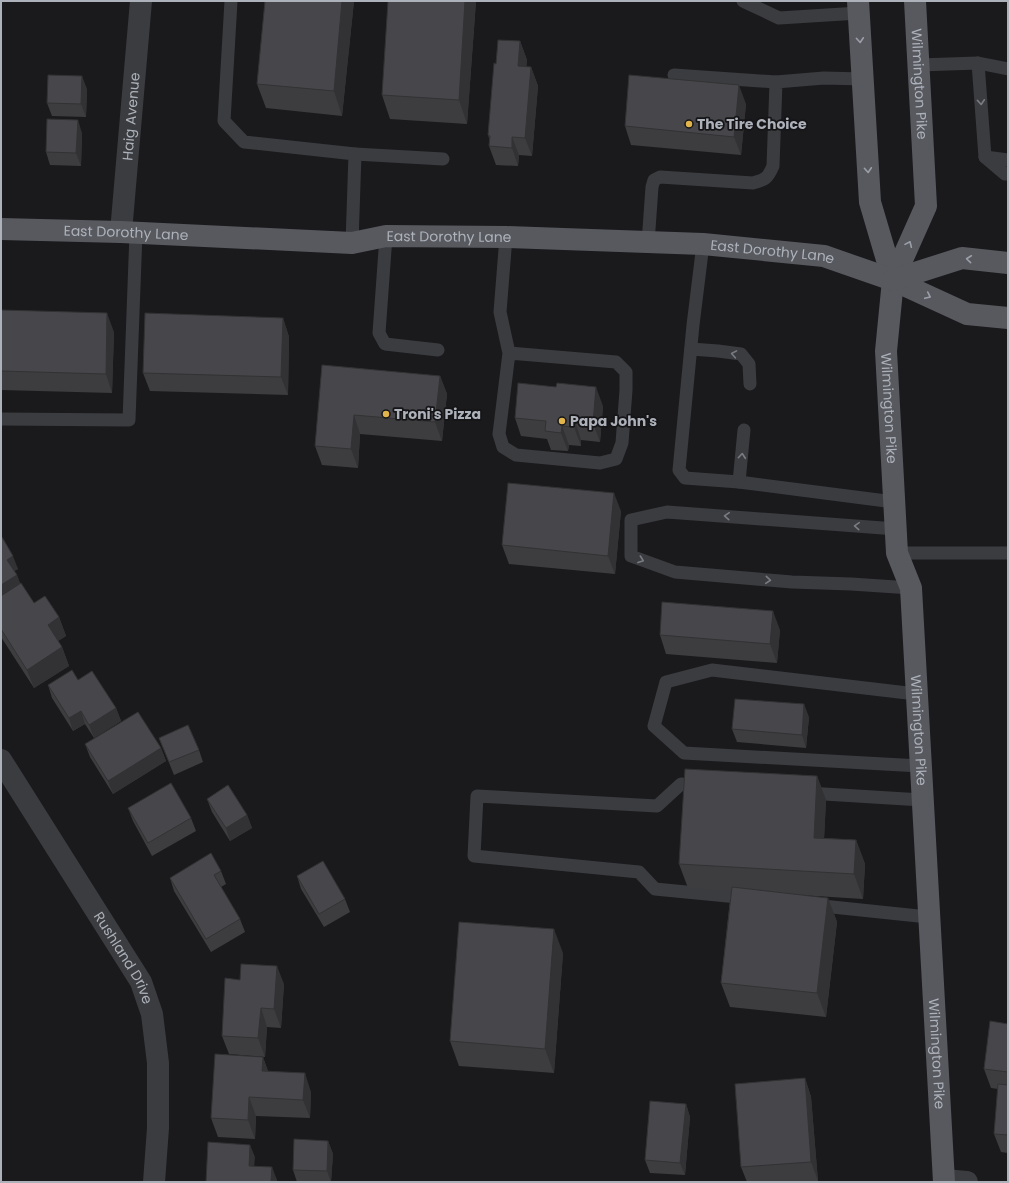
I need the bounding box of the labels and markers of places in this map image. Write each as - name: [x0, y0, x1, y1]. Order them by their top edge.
- place label: The Tire Choice: [697, 114, 807, 134]
- marker: The Tire Choice: [684, 119, 694, 129]
- place label: Troni's Pizza: [394, 404, 481, 424]
- marker: Troni's Pizza: [381, 409, 391, 419]
- place label: Papa John's: [570, 411, 657, 431]
- marker: Papa John's: [557, 416, 567, 426]

